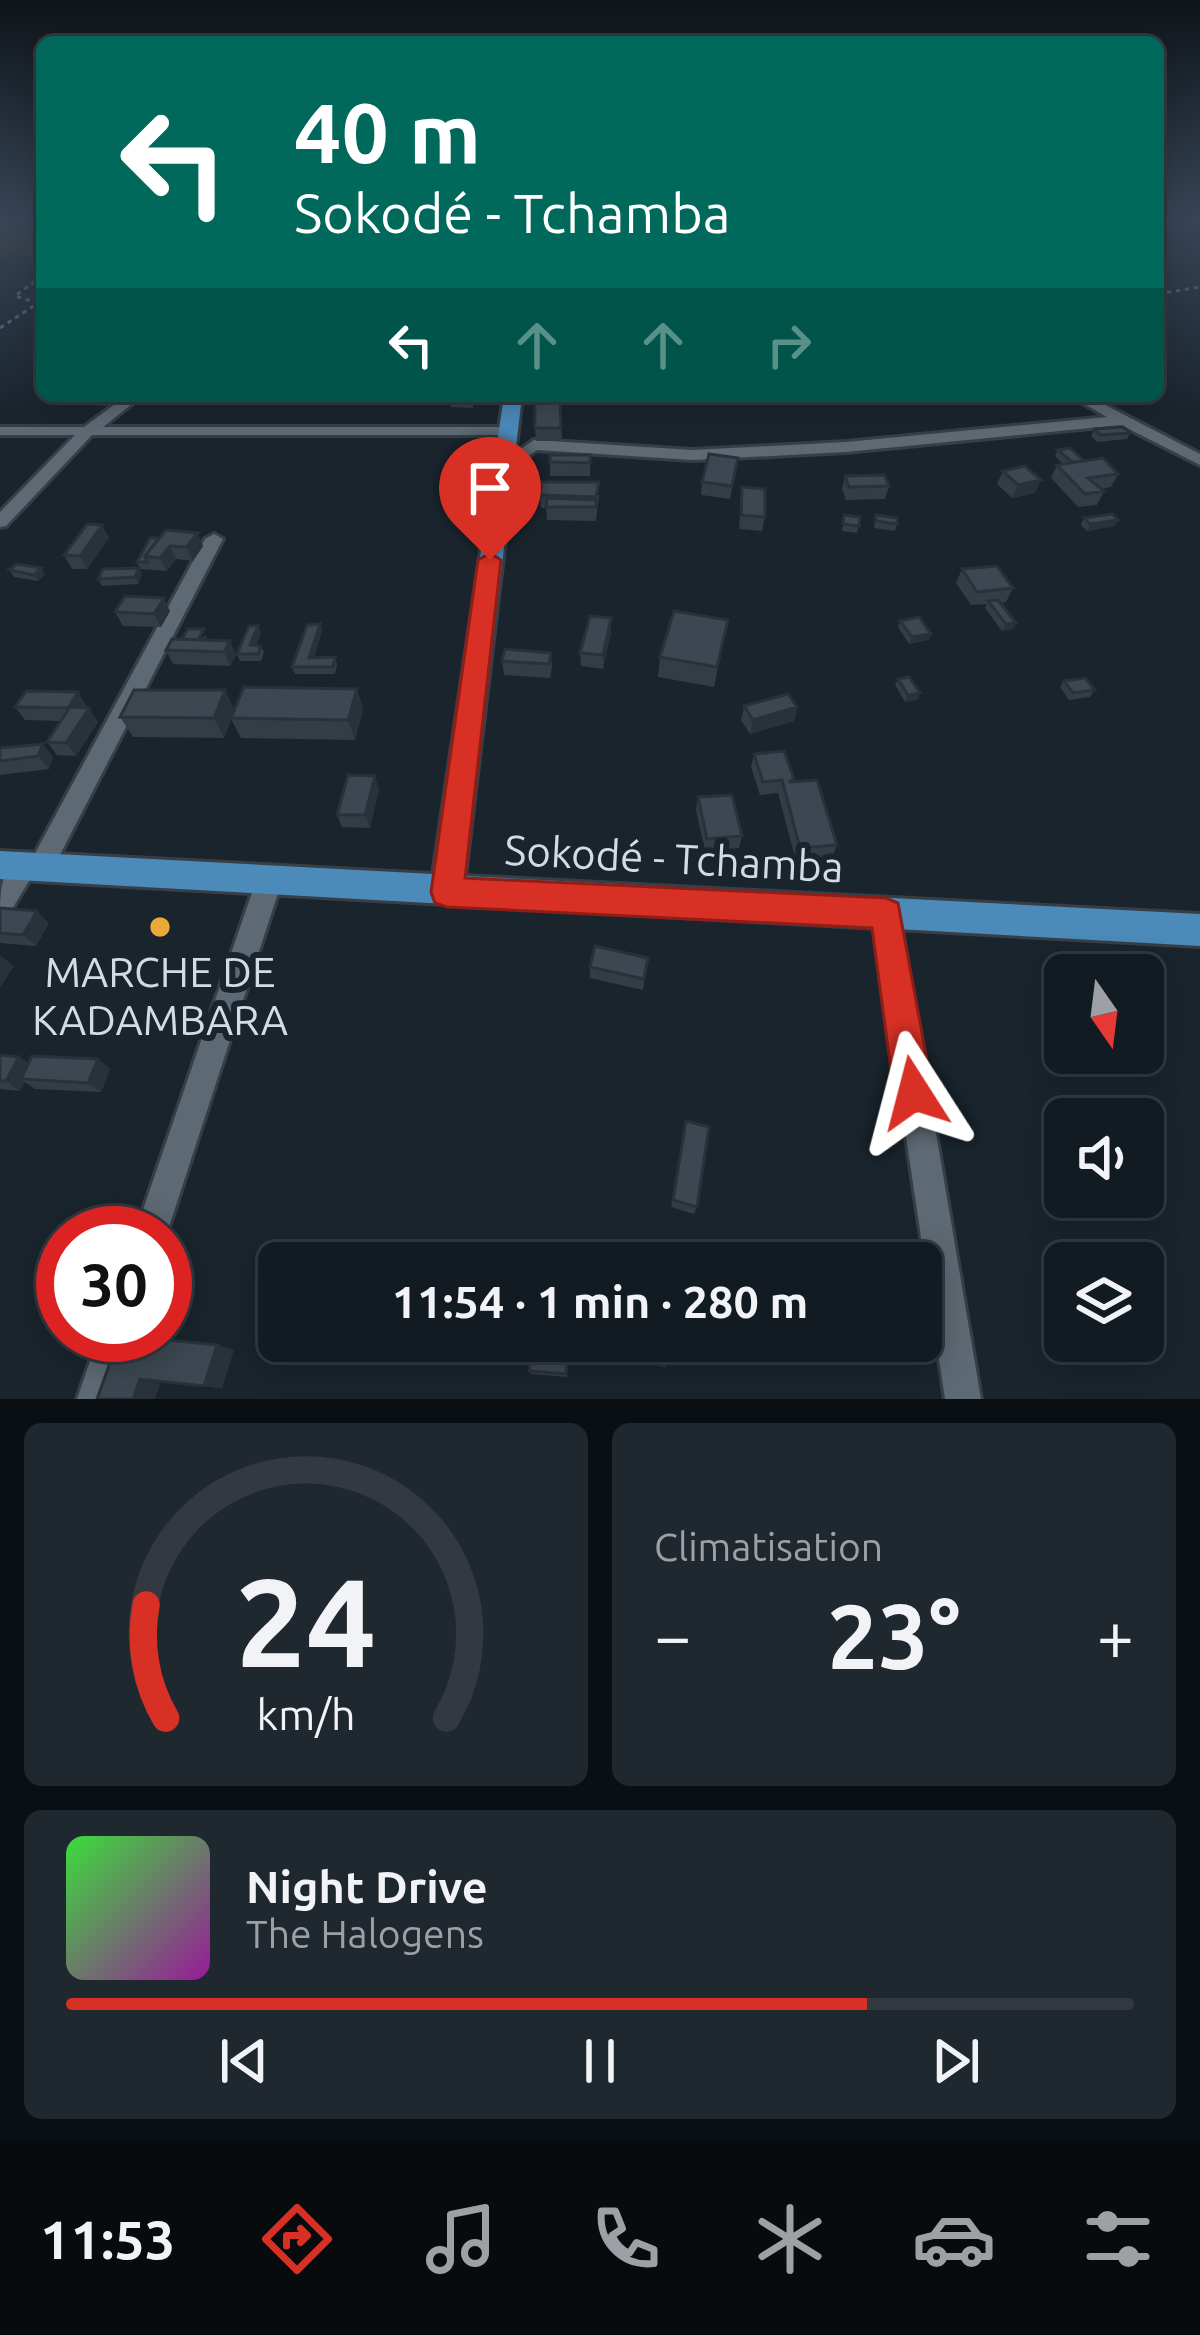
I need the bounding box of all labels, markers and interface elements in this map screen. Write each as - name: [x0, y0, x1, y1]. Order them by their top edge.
- icon: left: [96, 84, 252, 240]
- text: 40 m: [294, 85, 481, 179]
- text: Sokodé - Tchamba: [294, 183, 730, 243]
- icon: left: [378, 312, 444, 378]
- icon: ahead: [504, 312, 570, 378]
- icon: ahead: [630, 312, 696, 378]
- icon: right: [756, 312, 822, 378]
- pin: [439, 437, 541, 560]
- icon: arrive: [457, 455, 523, 521]
- street label: Sokodé - Tchamba: [503, 826, 845, 890]
- marker: MARCHE DE KADAMBARA: [147, 914, 173, 940]
- place label: MARCHE DE KADAMBARA: [32, 948, 288, 1043]
- north arrow: [1044, 954, 1164, 1074]
- map controls: [1044, 954, 1164, 1362]
- position arrow: [851, 1030, 977, 1156]
- button: sound: [1044, 1098, 1164, 1218]
- speed limit sign: 30: [36, 1206, 192, 1362]
- button: layers: [1044, 1242, 1164, 1362]
- text: 11:54 · 1 min · 280 m: [392, 1276, 808, 1327]
- text: Climatisation: [654, 1525, 883, 1568]
- text: 24: [236, 1551, 376, 1691]
- text: 23°: [827, 1585, 961, 1686]
- text: −: [654, 1598, 691, 1672]
- text: +: [1097, 1598, 1134, 1672]
- text: km/h: [256, 1689, 356, 1737]
- text: Night Drive: [246, 1861, 488, 1912]
- text: The Halogens: [246, 1912, 484, 1955]
- icon: previous: [211, 2028, 277, 2094]
- icon: pause: [567, 2028, 633, 2094]
- icon: next: [923, 2028, 989, 2094]
- icon: directions: [255, 2197, 339, 2281]
- icon: music: [419, 2197, 503, 2281]
- icon: phone: [584, 2197, 668, 2281]
- icon: climate: [748, 2197, 832, 2281]
- icon: car: [912, 2197, 996, 2281]
- icon: filters: [1076, 2197, 1160, 2281]
- text: 11:53: [40, 2209, 175, 2269]

